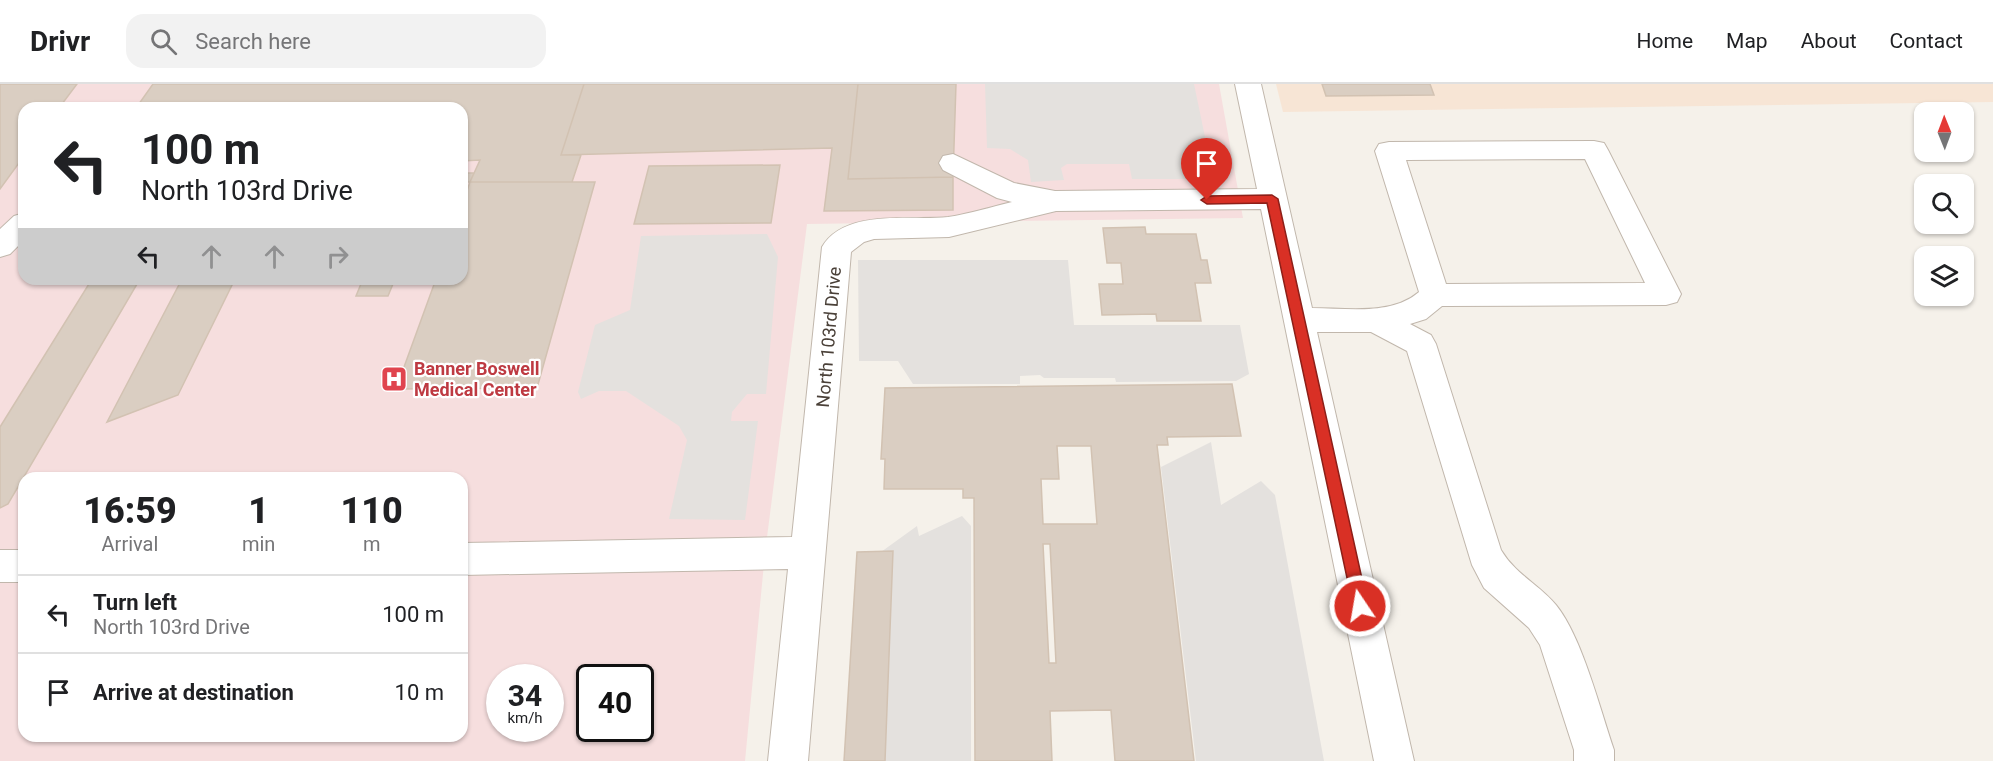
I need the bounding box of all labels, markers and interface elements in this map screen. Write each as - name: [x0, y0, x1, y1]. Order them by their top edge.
- search box: [126, 14, 546, 68]
- text: Drivr: [30, 25, 90, 58]
- icon: search: [147, 25, 180, 58]
- text: Search here: [195, 29, 311, 54]
- text: Home: [1637, 29, 1693, 53]
- text: Map: [1726, 29, 1768, 53]
- text: About: [1801, 29, 1857, 53]
- text: Contact: [1890, 29, 1963, 53]
- north arrow: [1914, 102, 1974, 162]
- map controls: [1914, 102, 1974, 306]
- text: 100 m: [141, 125, 260, 174]
- icon: left: [42, 126, 120, 204]
- pin: [1181, 138, 1232, 200]
- icon: arrive: [1190, 147, 1223, 180]
- button: search: [1914, 174, 1974, 234]
- text: North 103rd Drive: [141, 175, 353, 207]
- icon: left: [132, 240, 165, 273]
- icon: ahead: [195, 240, 228, 273]
- icon: ahead: [258, 240, 291, 273]
- icon: right: [321, 240, 354, 273]
- button: layers: [1914, 246, 1974, 306]
- street label: North 103rd Drive: [812, 266, 845, 408]
- place label: Banner Boswell Medical Center: [414, 358, 539, 400]
- hospital icon: Banner Boswell Medical Center: [379, 364, 409, 394]
- text: 16:59: [83, 490, 177, 532]
- text: 1: [248, 490, 269, 532]
- text: 110: [341, 490, 403, 532]
- text: Arrival: [102, 532, 158, 556]
- text: min: [242, 532, 275, 556]
- text: m: [363, 532, 380, 556]
- position arrow: [1328, 574, 1392, 638]
- text: Turn left: [93, 590, 177, 615]
- icon: left: [42, 598, 75, 631]
- text: 100 m: [382, 602, 444, 627]
- text: North 103rd Drive: [93, 615, 250, 639]
- speed limit sign: 40: [576, 664, 654, 742]
- icon: arrive: [42, 676, 75, 709]
- text: 34: [508, 678, 542, 713]
- text: Arrive at destination: [93, 680, 294, 705]
- text: 10 m: [395, 680, 444, 705]
- text: km/h: [507, 709, 543, 727]

